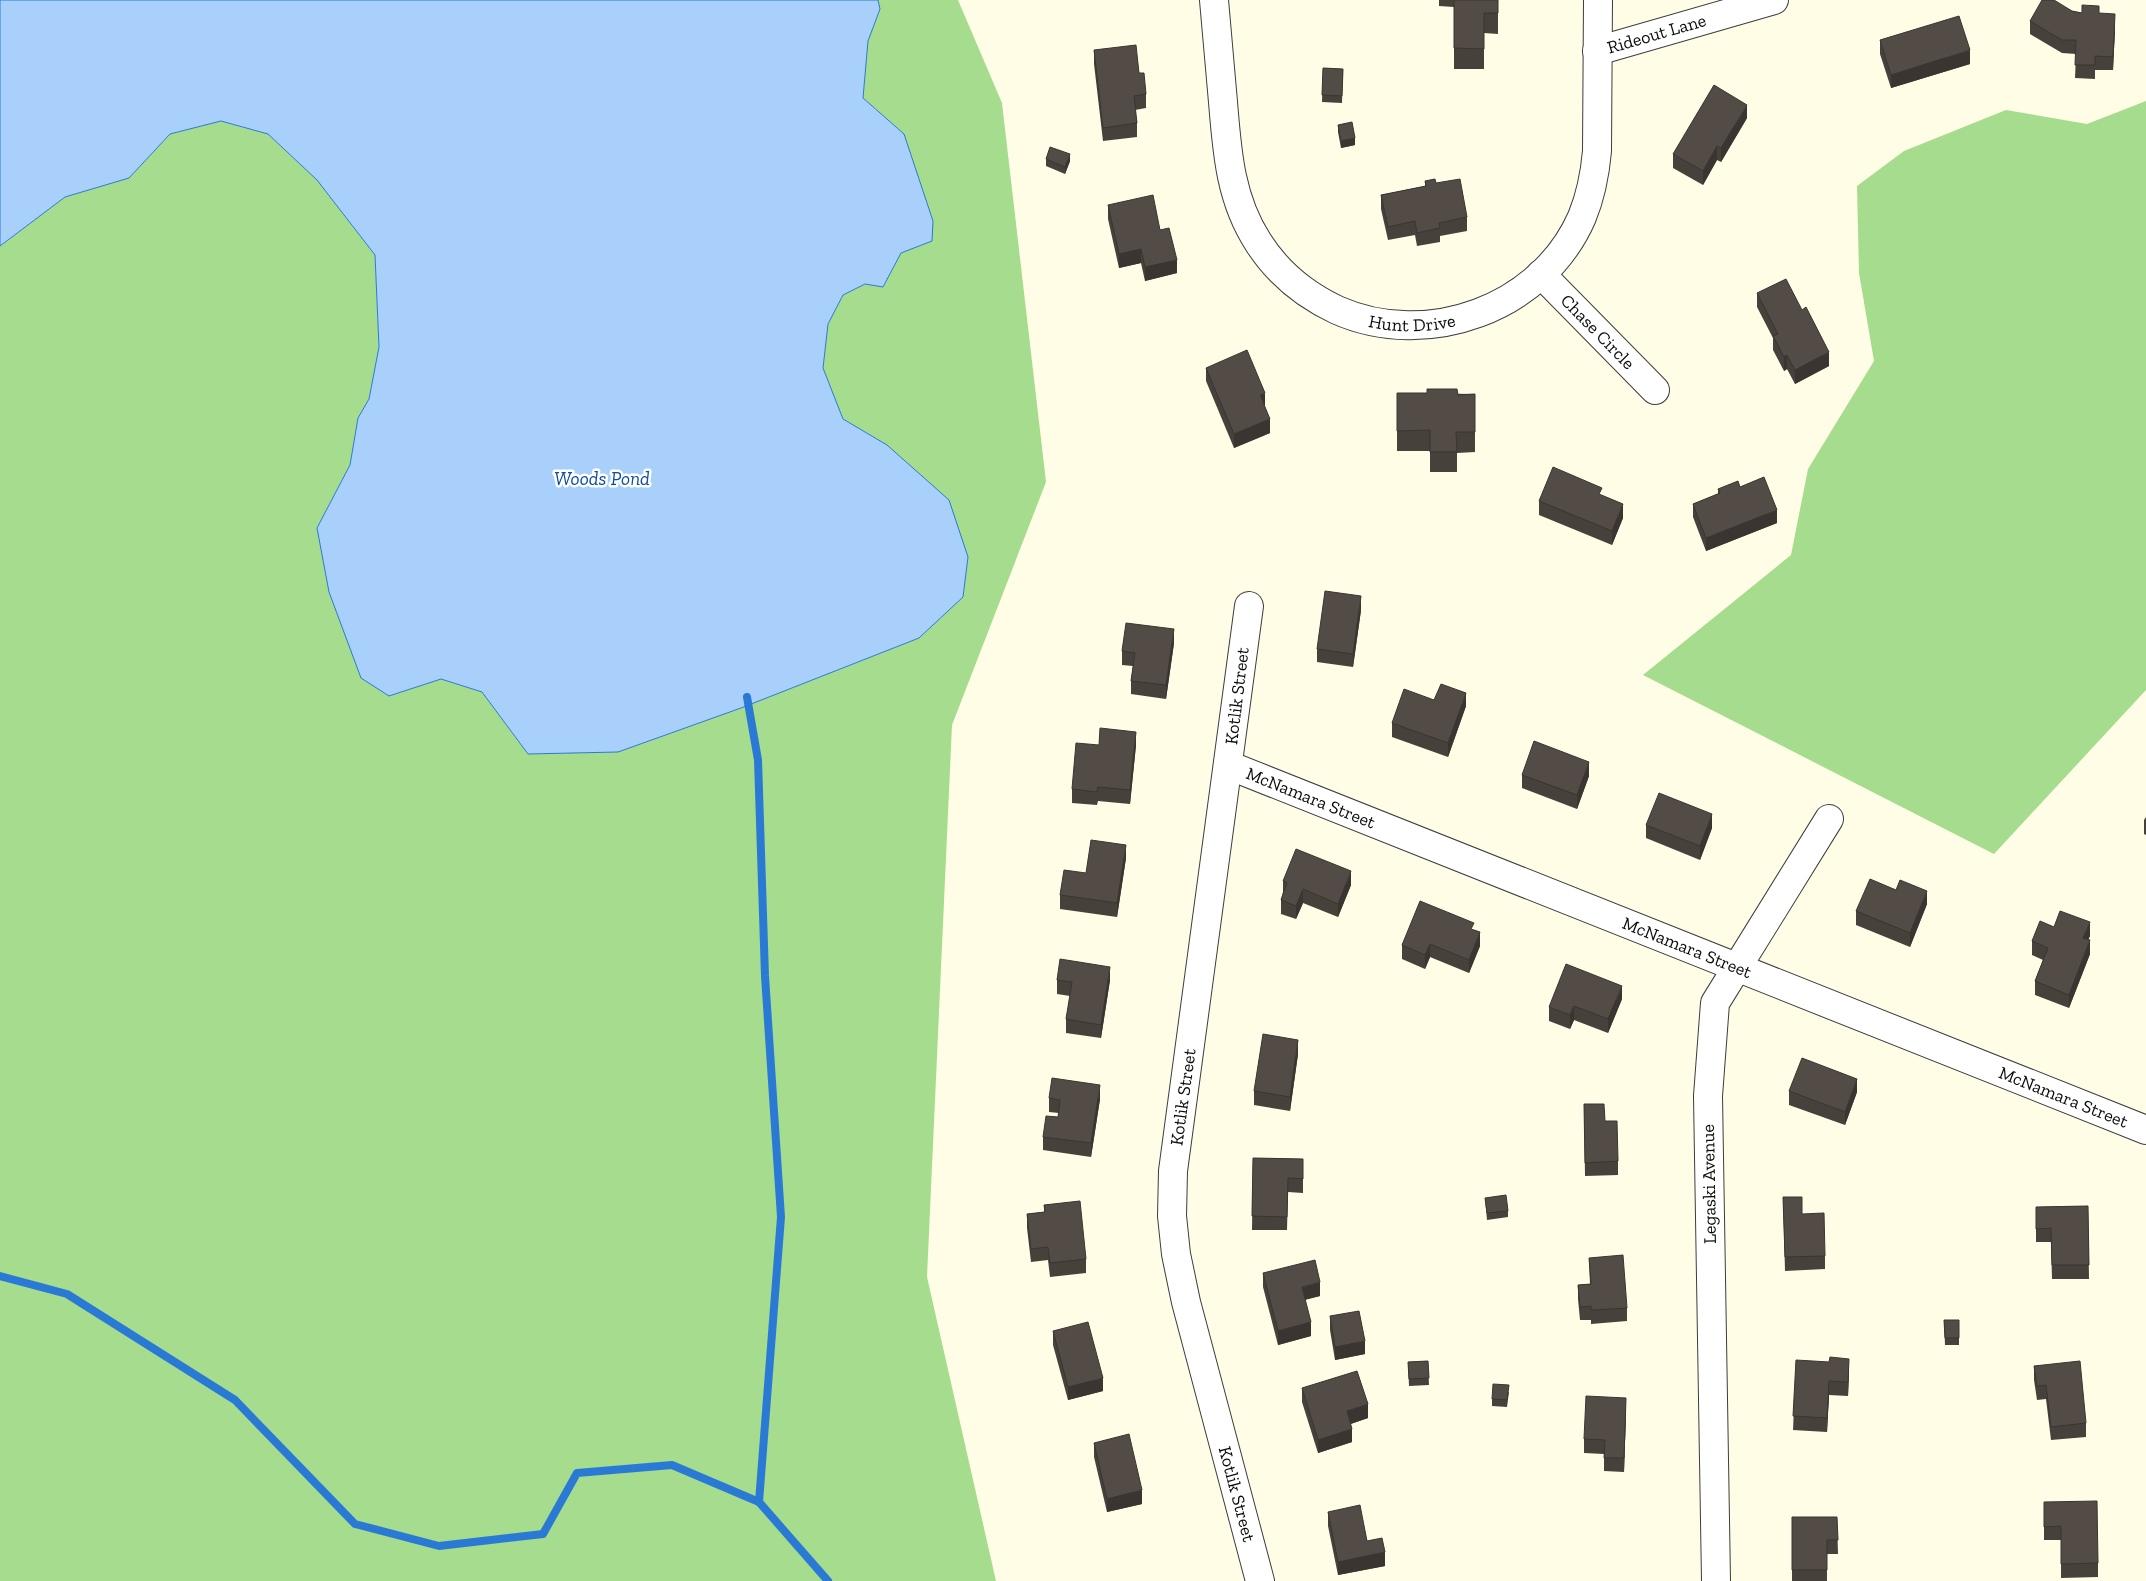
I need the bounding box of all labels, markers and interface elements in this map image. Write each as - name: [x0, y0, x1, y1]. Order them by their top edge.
- street label: Rideout Lane: [1605, 9, 1709, 59]
- street label: Chase Circle: [1556, 290, 1640, 374]
- street label: Hunt Drive: [1367, 309, 1457, 336]
- water label: Woods Pond: [554, 467, 650, 490]
- street label: Kotlik Street: [1220, 646, 1254, 746]
- street label: McNamara Street: [1243, 762, 1379, 834]
- street label: McNamara Street: [1619, 912, 1755, 983]
- street label: Kotlik Street: [1165, 1047, 1201, 1147]
- street label: McNamara Street: [1996, 1062, 2131, 1133]
- street label: Legaski Avenue: [1697, 1124, 1721, 1244]
- street label: Kotlik Street: [1214, 1444, 1260, 1544]

